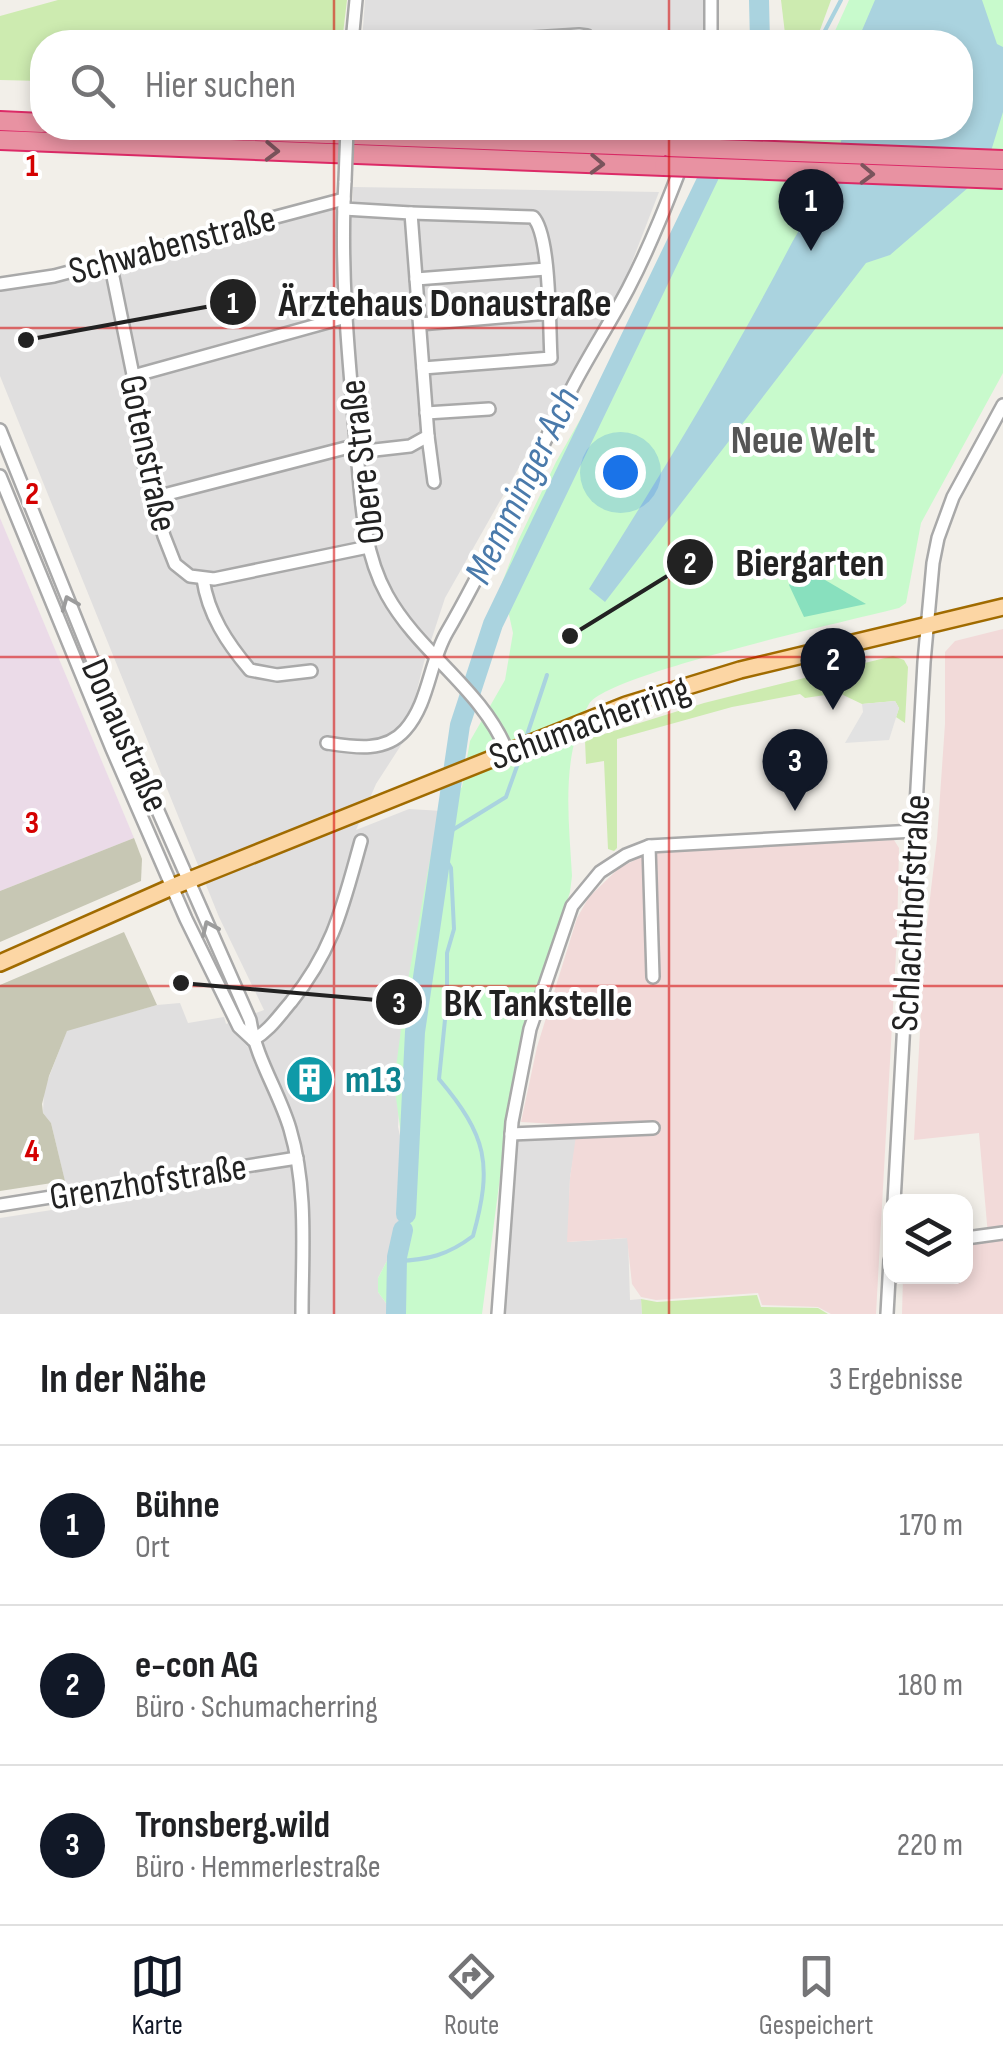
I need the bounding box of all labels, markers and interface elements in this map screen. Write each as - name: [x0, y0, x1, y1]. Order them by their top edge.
- search box: [30, 30, 973, 140]
- icon: search: [65, 58, 120, 113]
- text: Hier suchen: [145, 63, 296, 108]
- one-way arrow: [265, 141, 281, 162]
- text: 1: [26, 147, 39, 186]
- one-way arrow: [590, 153, 606, 174]
- one-way arrow: [859, 163, 875, 184]
- pin: 1: [778, 168, 844, 251]
- street label: Schwabenstraße: [64, 196, 281, 295]
- callout: Ärztehaus Donaustraße: [208, 267, 631, 337]
- text: Ärztehaus Donaustraße: [278, 280, 611, 328]
- text: 1: [227, 286, 239, 322]
- street label: Gotenstraße: [109, 371, 186, 536]
- street label: Obere Straße: [330, 377, 395, 547]
- water label: Memminger Ach: [455, 380, 591, 592]
- district label: Neue Welt: [731, 417, 875, 465]
- your location: [595, 447, 646, 498]
- text: 2: [25, 475, 39, 514]
- callout: Biergarten: [665, 527, 905, 597]
- text: Biergarten: [735, 540, 885, 588]
- text: 2: [683, 546, 697, 582]
- one-way arrow: [61, 596, 81, 613]
- pin: 2: [800, 628, 866, 710]
- street label: Donaustraße: [71, 652, 178, 819]
- street label: Schumacherring: [483, 666, 696, 780]
- pin: 3: [762, 728, 828, 811]
- street label: Schlachthofstraße: [883, 794, 940, 1033]
- text: 3: [25, 804, 39, 843]
- one-way arrow: [201, 920, 221, 938]
- callout: BK Tankstelle: [374, 967, 653, 1037]
- text: BK Tankstelle: [443, 980, 633, 1028]
- text: 3: [392, 986, 406, 1022]
- building icon: m13: [284, 1053, 336, 1105]
- place label: m13: [345, 1058, 402, 1103]
- text: 4: [25, 1132, 40, 1171]
- street label: Grenzhofstraße: [47, 1145, 250, 1220]
- map controls: [883, 1194, 973, 1284]
- button: layers: [883, 1194, 973, 1284]
- text: In der Nähe: [40, 1354, 207, 1405]
- text: 3 Ergebnisse: [829, 1360, 963, 1399]
- text: Bühne: [135, 1483, 220, 1528]
- text: 1: [66, 1506, 79, 1545]
- text: 170 m: [899, 1506, 963, 1545]
- text: Ort: [135, 1528, 170, 1567]
- text: e-con AG: [135, 1643, 259, 1688]
- text: 2: [65, 1666, 80, 1705]
- text: 180 m: [898, 1666, 963, 1705]
- text: Büro · Schumacherring: [135, 1688, 378, 1727]
- text: Tronsberg.wild: [135, 1803, 330, 1848]
- text: 3: [65, 1826, 80, 1865]
- text: 220 m: [897, 1826, 963, 1865]
- text: Büro · Hemmerlestraße: [135, 1848, 381, 1887]
- tab: Karte: [130, 1949, 185, 2042]
- tab: Route: [444, 1949, 499, 2042]
- tab: Gespeichert: [759, 1949, 873, 2042]

